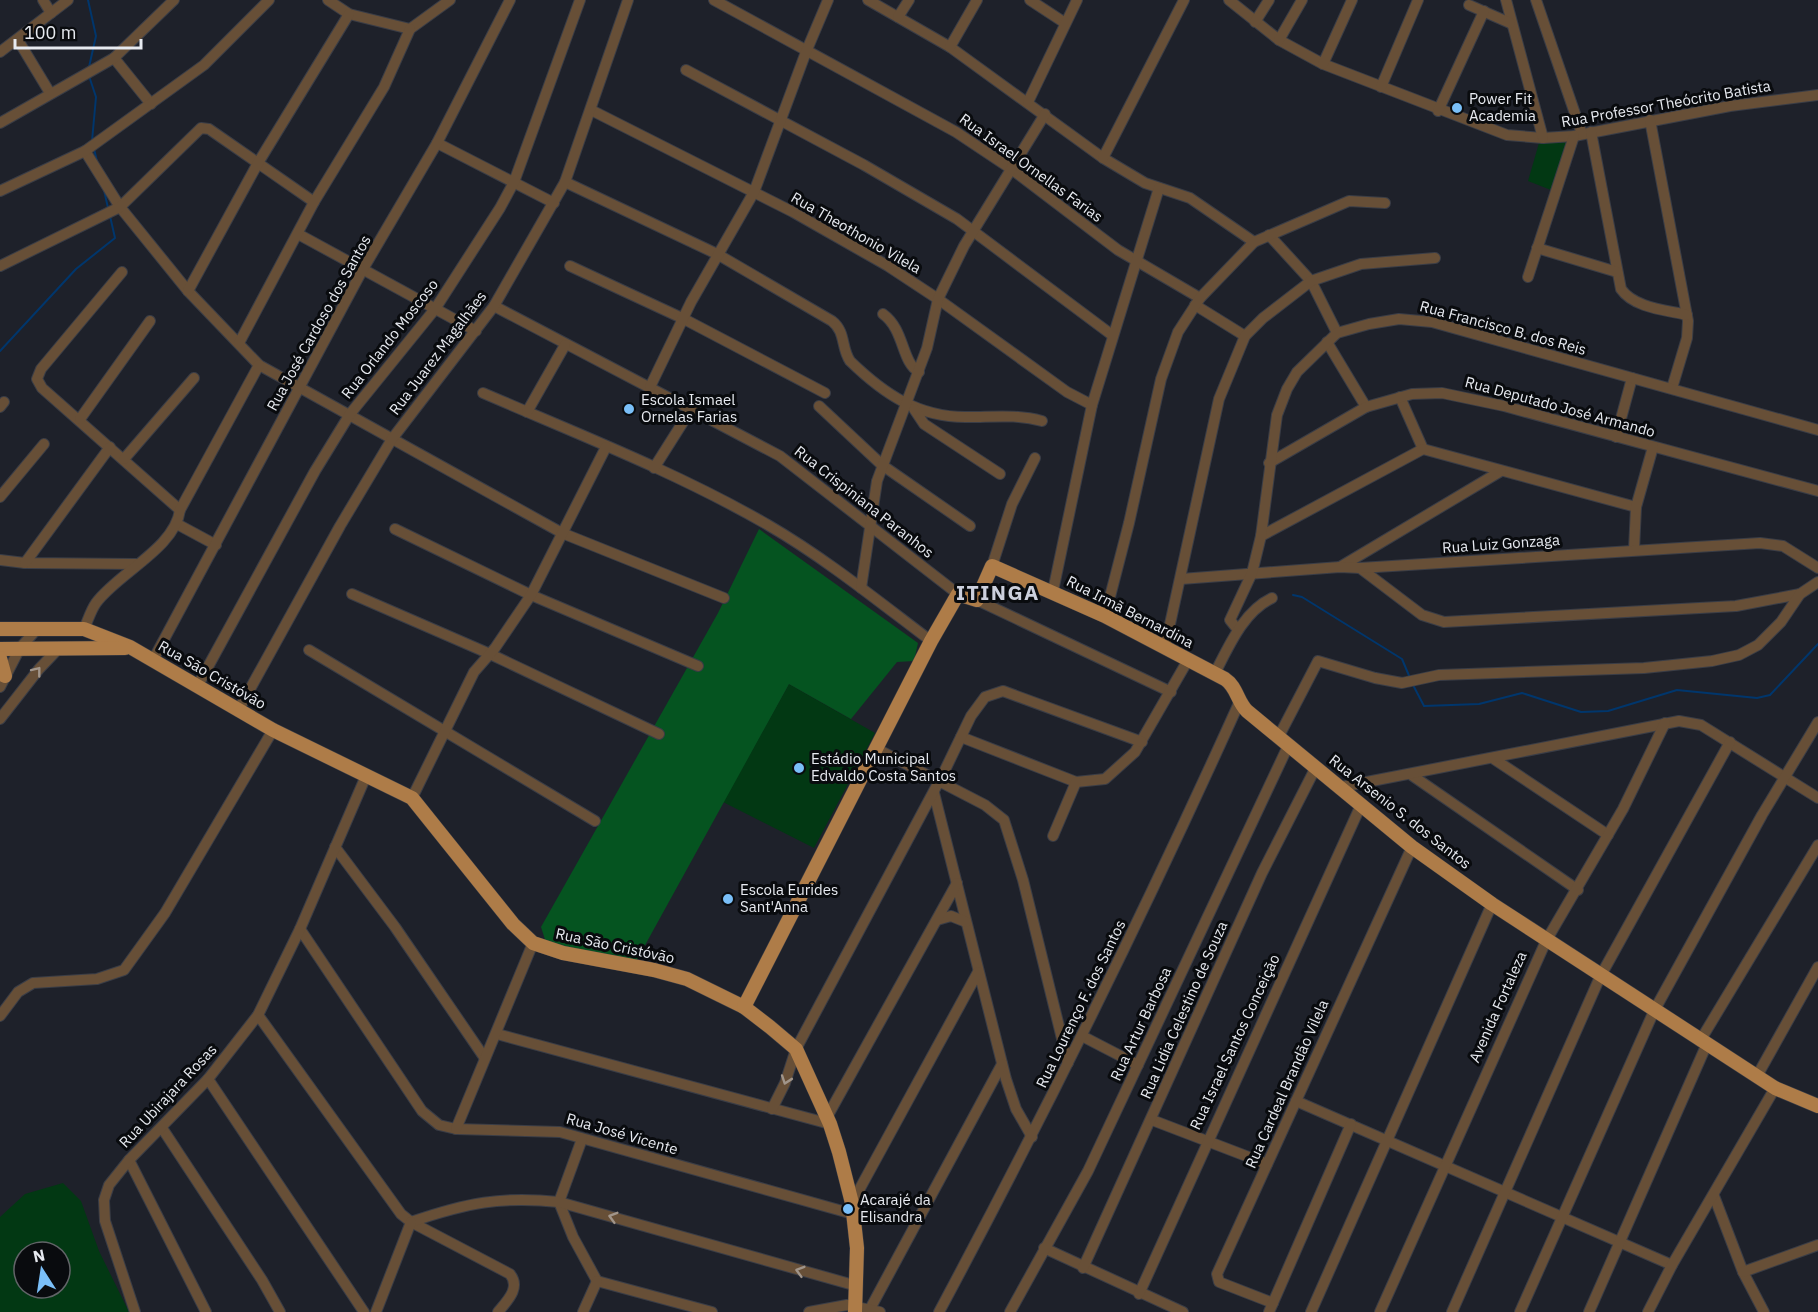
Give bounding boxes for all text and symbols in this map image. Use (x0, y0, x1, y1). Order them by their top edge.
scale bar (15, 12, 141, 50)
text: 100 m (24, 21, 76, 44)
street label: Rua Professor Theócrito Batista (1560, 76, 1772, 131)
place label: Power Fit Academia (1469, 89, 1536, 125)
marker: Power Fit Academia (1450, 101, 1464, 115)
street label: Rua Israel Ornellas Farias (956, 109, 1107, 226)
street label: Rua Theothonio Vilela (788, 188, 925, 278)
street label: Rua José Cardoso dos Santos (262, 232, 375, 414)
street label: Rua Orlando Moscoso (337, 275, 442, 402)
street label: Rua Juarez Magalhães (385, 287, 490, 418)
street label: Rua Francisco B. dos Reis (1418, 296, 1588, 359)
street label: Rua Deputado José Armando (1463, 372, 1657, 441)
place label: Escola Ismael Ornelas Farias (641, 390, 737, 426)
marker: Escola Ismael Ornelas Farias (622, 402, 636, 416)
street label: Rua Crispiniana Paranhos (791, 441, 938, 562)
street label: Rua Luiz Gonzaga (1441, 530, 1560, 557)
street label: Rua Irmã Bernardina (1063, 571, 1197, 652)
district label: ITINGA (956, 578, 1040, 606)
street label: Rua São Cristóvão (155, 636, 270, 713)
one-way arrow (30, 667, 41, 678)
place label: Estádio Municipal Edvaldo Costa Santos (811, 749, 956, 785)
street label: Rua Arsenio S. dos Santos (1326, 750, 1475, 873)
marker: Estádio Municipal Edvaldo Costa Santos (792, 761, 806, 775)
place label: Escola Eurides Sant'Anna (740, 880, 838, 916)
marker: Escola Eurides Sant'Anna (721, 892, 735, 906)
street label: Rua Lourenço F. dos Santos (1032, 917, 1130, 1091)
street label: Rua Lidia Celestino de Souza (1136, 918, 1231, 1102)
street label: Rua São Cristóvão (554, 924, 676, 967)
street label: Avenida Fortaleza (1465, 948, 1531, 1065)
street label: Rua Israel Santos Conceição (1185, 951, 1284, 1133)
street label: Rua Artur Barbosa (1106, 964, 1175, 1084)
street label: Rua Cardeal Brandão Vilela (1241, 996, 1332, 1171)
street label: Rua Ubirajara Rosas (115, 1040, 221, 1151)
one-way arrow (780, 1074, 793, 1085)
street label: Rua José Vicente (564, 1108, 680, 1159)
place label: Acarajé da Elisandra (860, 1190, 931, 1226)
marker: Acarajé da Elisandra (841, 1202, 855, 1216)
one-way arrow (608, 1212, 619, 1224)
north arrow (12, 1240, 72, 1300)
text: N (31, 1244, 47, 1266)
one-way arrow (795, 1266, 806, 1278)

